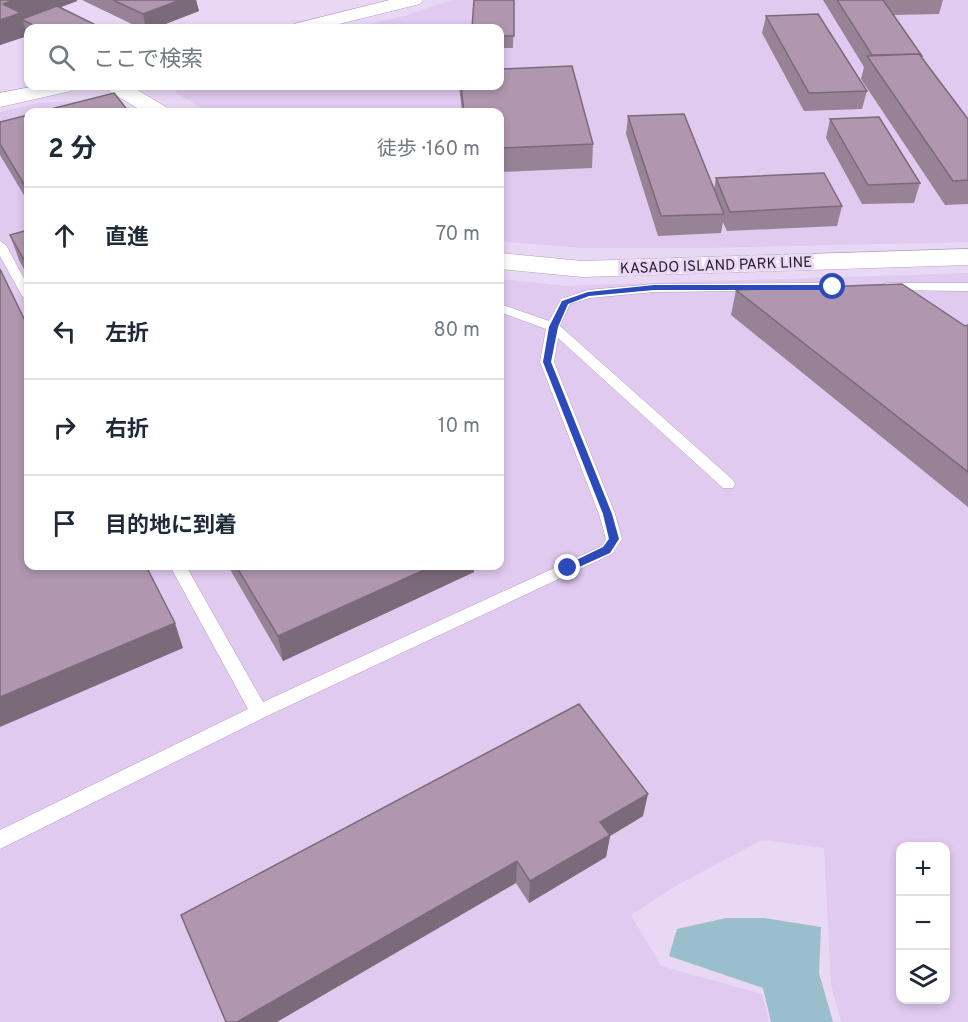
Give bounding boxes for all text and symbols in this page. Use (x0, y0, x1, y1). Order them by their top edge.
search box (24, 24, 504, 90)
icon: search (45, 41, 78, 74)
text: ここで検索 (93, 47, 203, 74)
text: 2 分 (48, 134, 96, 167)
text: 徒歩 · 160 m (377, 137, 480, 163)
icon: ahead (48, 219, 81, 252)
text: 70 m (436, 222, 480, 248)
text: 直進 (105, 225, 149, 252)
street label: KASADO ISLAND PARK LINE (620, 254, 812, 279)
route start (819, 273, 845, 299)
icon: left (48, 315, 81, 348)
text: 80 m (434, 318, 480, 344)
text: 左折 (105, 321, 149, 348)
icon: right (48, 411, 81, 444)
text: 10 m (438, 414, 480, 440)
text: 右折 (105, 417, 149, 444)
icon: arrive (48, 507, 81, 540)
text: 目的地に到着 (105, 513, 237, 540)
route end (554, 554, 580, 580)
map controls (896, 842, 950, 1004)
button: + (896, 842, 950, 896)
button: − (896, 896, 950, 950)
button: layers (896, 950, 950, 1004)

